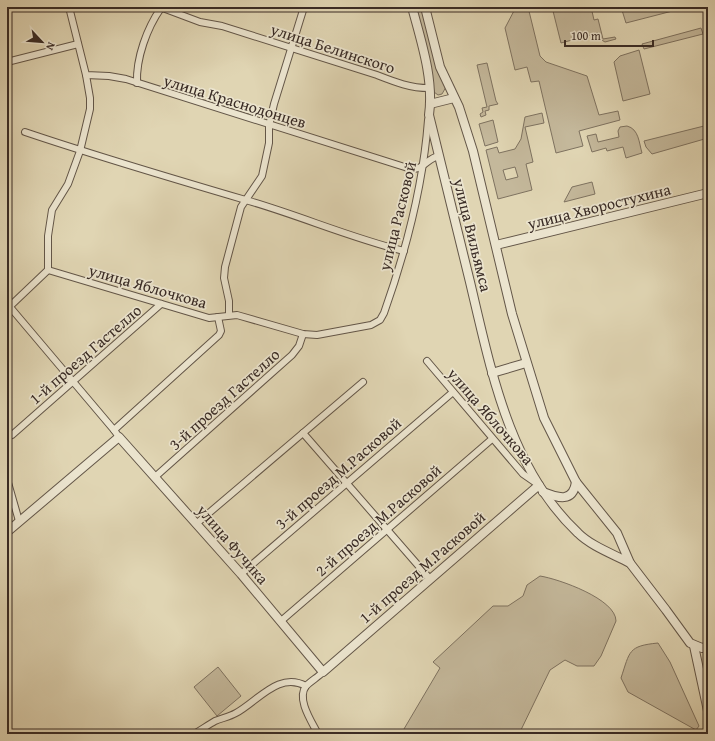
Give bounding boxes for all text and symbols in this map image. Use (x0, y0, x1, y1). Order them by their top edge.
street label: улица Белинского (267, 16, 398, 79)
north arrow (22, 22, 62, 62)
scale bar (565, 22, 653, 48)
text: 100 m (571, 27, 601, 44)
text: N (42, 40, 60, 54)
street label: улица Краснодонцев (160, 68, 309, 134)
street label: улица Расковой (372, 158, 422, 274)
street label: улица Вильямса (447, 175, 499, 294)
street label: улица Хворостухина (524, 176, 674, 236)
street label: улица Яблочкова (85, 257, 210, 314)
street label: 1-й проезд Гастелло (23, 298, 147, 410)
street label: 3-й проезд Гастелло (163, 343, 285, 455)
street label: улица Яблочкова (441, 361, 540, 470)
street label: 3-й проезд М.Расковой (270, 411, 407, 535)
street label: 2-й проезд М.Расковой (310, 458, 447, 582)
street label: улица Фучика (191, 498, 275, 590)
street label: 1-й проезд М.Расковой (354, 505, 491, 629)

